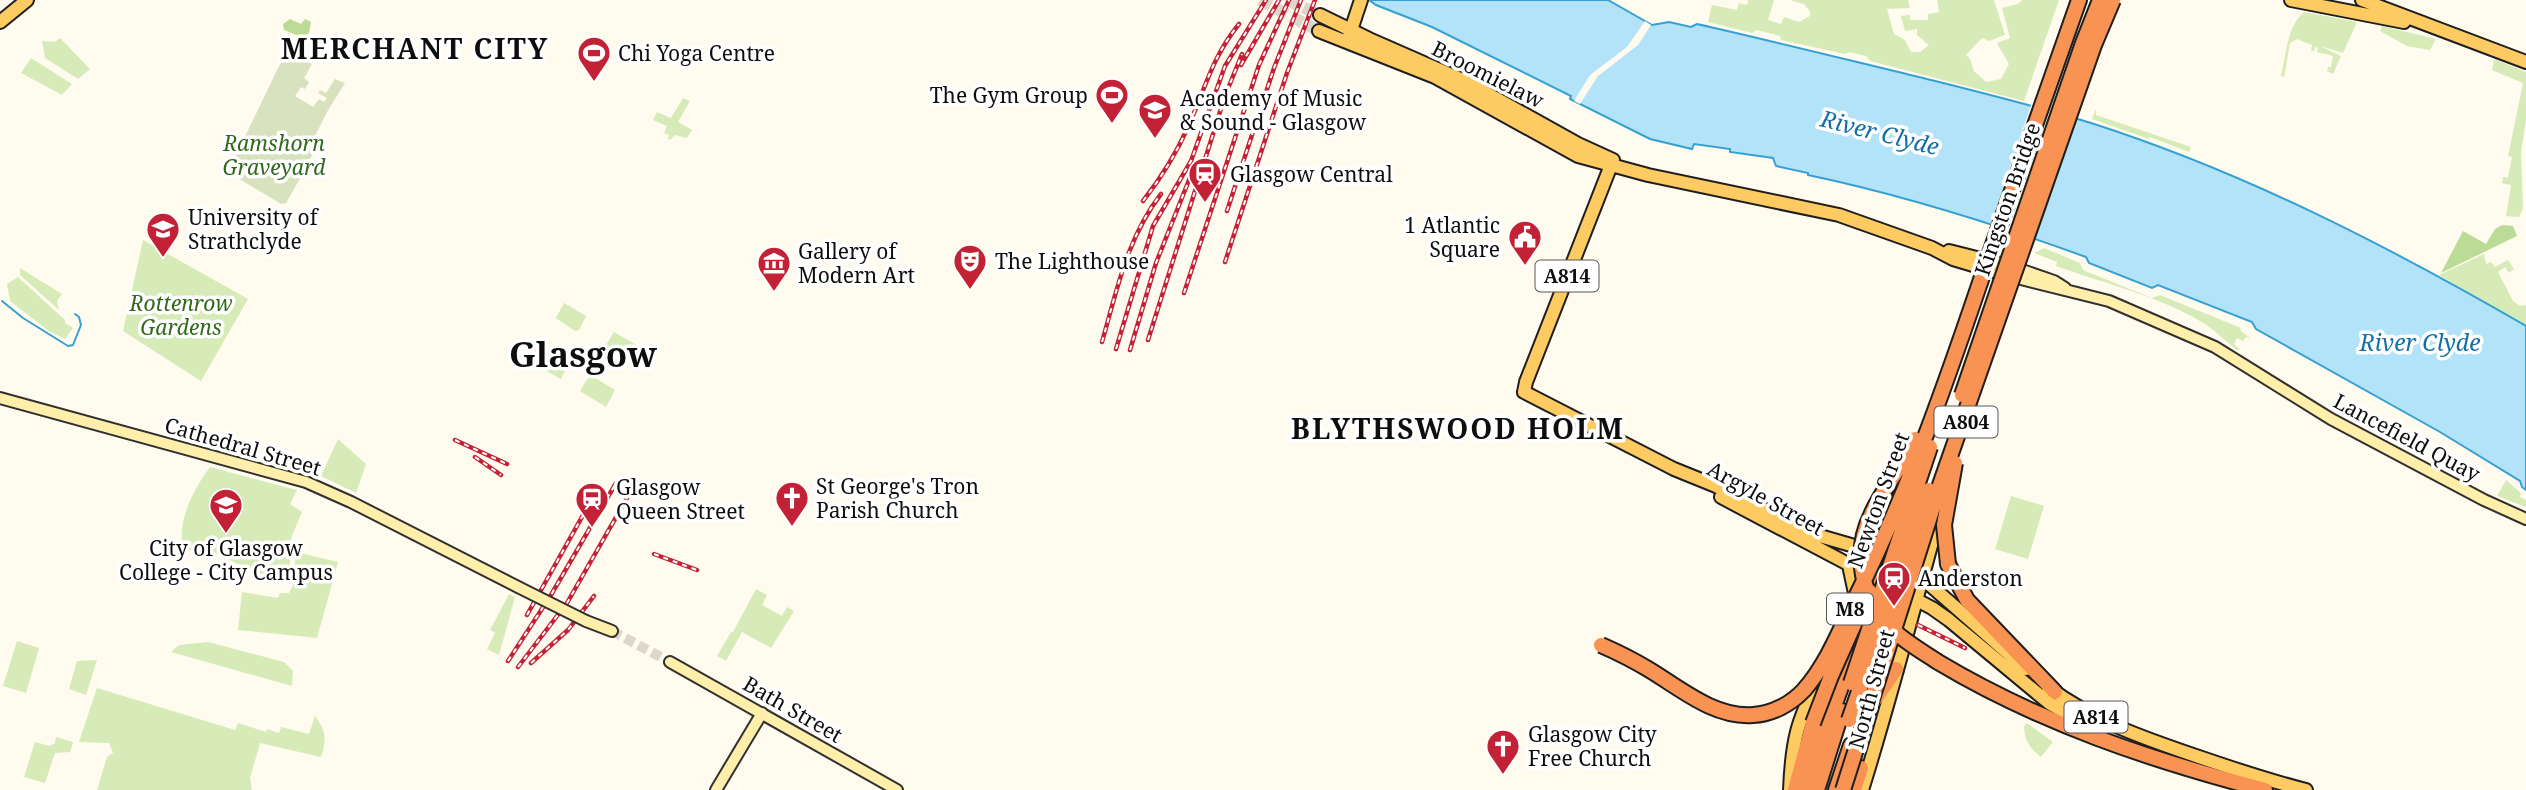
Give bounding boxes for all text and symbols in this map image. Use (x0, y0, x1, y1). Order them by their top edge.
district label: MERCHANT CITY (281, 29, 549, 67)
sports icon: Chi Yoga Centre (575, 34, 613, 83)
street label: Broomielaw (1427, 34, 1550, 115)
place label: Chi Yoga Centre (618, 39, 775, 67)
sports icon: The Gym Group (1093, 76, 1131, 125)
place label: The Gym Group (930, 81, 1088, 109)
place label: Academy of Music & Sound - Glasgow (1180, 84, 1367, 136)
school or university icon: Academy of Music & Sound - Glasgow (1136, 91, 1174, 140)
water label: River Clyde (1816, 102, 1943, 162)
street label: Kingston Bridge (1968, 119, 2046, 279)
park label: Ramshorn Graveyard (222, 129, 326, 181)
station icon: Glasgow Central (1186, 155, 1224, 204)
place label: Glasgow Central (1230, 160, 1393, 188)
place label: University of Strathclyde (188, 203, 320, 255)
school or university icon: University of Strathclyde (144, 210, 182, 259)
place label: 1 Atlantic Square (1404, 211, 1500, 263)
public building icon: 1 Atlantic Square (1506, 218, 1544, 267)
place label: Gallery of Modern Art (798, 237, 915, 289)
theatre icon: The Lighthouse (951, 242, 989, 291)
museum icon: Gallery of Modern Art (755, 244, 793, 293)
place label: The Lighthouse (995, 247, 1149, 275)
road number: A814 (1536, 260, 1598, 292)
park label: Rottenrow Gardens (128, 289, 233, 341)
water label: River Clyde (2359, 326, 2480, 358)
district label: Glasgow (509, 330, 657, 377)
street label: Lancefield Quay (2329, 387, 2485, 488)
road number: A804 (1934, 406, 1997, 438)
district label: BLYTHSWOOD HOLM (1291, 409, 1625, 447)
street label: Cathedral Street (162, 410, 324, 482)
street label: Newton Street (1840, 428, 1916, 572)
street label: Argyle Street (1703, 454, 1829, 542)
place label: St George's Tron Parish Church (816, 472, 979, 524)
place label: Glasgow Queen Street (616, 473, 745, 525)
church icon: St George's Tron Parish Church (773, 479, 811, 528)
station icon: Glasgow Queen Street (573, 480, 611, 529)
school or university icon: City of Glasgow College - City Campus (207, 486, 245, 535)
place label: City of Glasgow College - City Campus (119, 534, 333, 586)
station icon: Anderston (1875, 559, 1913, 608)
place label: Anderston (1918, 564, 2023, 592)
road number: M8 (1827, 594, 1873, 624)
street label: North Street (1842, 626, 1900, 752)
street label: Bath Street (738, 669, 848, 749)
road number: A814 (2064, 702, 2128, 732)
place label: Glasgow City Free Church (1528, 720, 1657, 772)
church icon: Glasgow City Free Church (1484, 727, 1522, 776)

